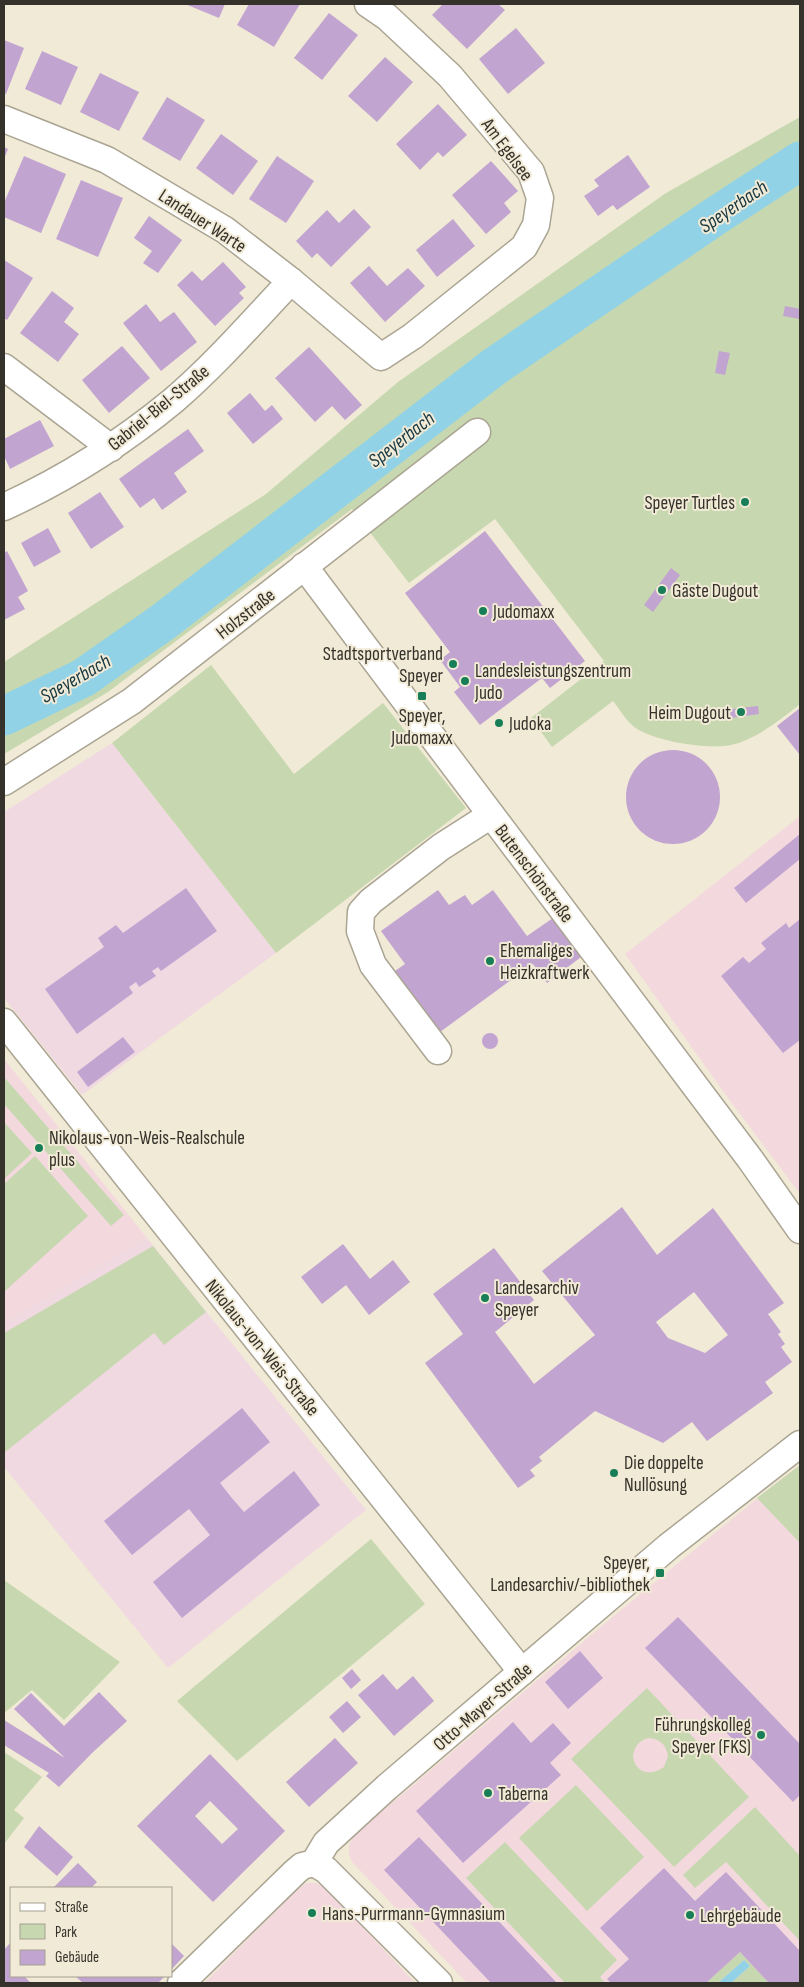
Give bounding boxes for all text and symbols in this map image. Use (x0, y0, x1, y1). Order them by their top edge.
street label: Am Egelsee (475, 113, 538, 186)
water label: Speyerbach (695, 175, 772, 238)
street label: Landauer Warte (154, 184, 250, 258)
street label: Gabriel-Biel-Straße (104, 360, 214, 456)
water label: Speyerbach (364, 407, 439, 473)
place label: Speyer Turtles (644, 492, 735, 515)
marker: Speyer Turtles (739, 496, 751, 508)
place label: Gäste Dugout (672, 580, 758, 603)
street label: Holzstraße (212, 584, 280, 644)
marker: Gäste Dugout (656, 584, 668, 596)
place label: Judomaxx (492, 601, 554, 624)
marker: Judomaxx (477, 605, 489, 617)
place label: Stadtsportverband Speyer (323, 643, 444, 688)
water label: Speyerbach (36, 649, 115, 709)
marker: Stadtsportverband Speyer (447, 658, 459, 670)
place label: Landesleistungszentrum Judo (474, 660, 631, 705)
marker: Landesleistungszentrum Judo (459, 675, 471, 687)
marker: Speyer, Judomaxx (416, 690, 428, 702)
place label: Heim Dugout (649, 702, 731, 725)
place label: Speyer, Judomaxx (390, 705, 453, 750)
marker: Heim Dugout (735, 706, 747, 718)
place label: Judoka (508, 713, 551, 736)
marker: Judoka (493, 717, 505, 729)
street label: Butenschönstraße (489, 820, 578, 928)
place label: Ehemaliges Heizkraftwerk (500, 940, 590, 985)
marker: Ehemaliges Heizkraftwerk (484, 955, 496, 967)
place label: Nikolaus-von-Weis-Realschule plus (49, 1127, 245, 1172)
marker: Nikolaus-von-Weis-Realschule plus (33, 1142, 45, 1154)
street label: Nikolaus-von-Weis-Straße (200, 1275, 324, 1421)
place label: Landesarchiv Speyer (495, 1277, 579, 1322)
marker: Landesarchiv Speyer (479, 1292, 491, 1304)
place label: Die doppelte Nullösung (624, 1452, 704, 1497)
marker: Die doppelte Nullösung (608, 1467, 620, 1479)
place label: Speyer, Landesarchiv/-bibliothek (490, 1552, 651, 1597)
marker: Speyer, Landesarchiv/-bibliothek (654, 1567, 666, 1579)
street label: Otto-Mayer-Straße (429, 1658, 537, 1756)
place label: Führungskolleg Speyer (FKS) (655, 1714, 751, 1759)
marker: Führungskolleg Speyer (FKS) (755, 1729, 767, 1741)
place label: Taberna (498, 1783, 548, 1806)
marker: Taberna (482, 1787, 494, 1799)
legend (10, 1887, 172, 1977)
text: Straße (55, 1898, 88, 1917)
place label: Hans-Purrmann-Gymnasium (322, 1903, 505, 1926)
place label: Lehrgebäude (700, 1905, 781, 1928)
marker: Hans-Purrmann-Gymnasium (306, 1907, 318, 1919)
marker: Lehrgebäude (684, 1909, 696, 1921)
text: Park (55, 1923, 77, 1942)
text: Gebäude (55, 1948, 99, 1967)

